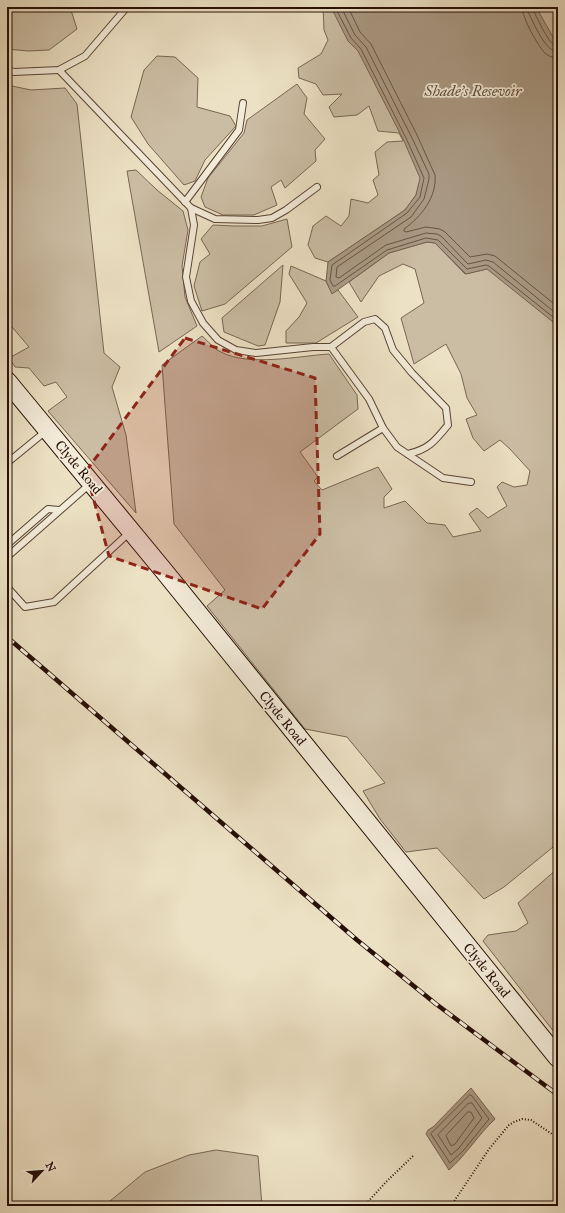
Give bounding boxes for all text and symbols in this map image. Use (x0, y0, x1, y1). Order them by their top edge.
water label: Shade’s Resevoir (424, 82, 522, 100)
street label: Clyde Road (51, 437, 106, 498)
street label: Clyde Road (255, 688, 310, 749)
street label: Clyde Road (459, 940, 514, 1001)
north arrow (22, 1151, 62, 1191)
text: N (43, 1160, 59, 1174)

